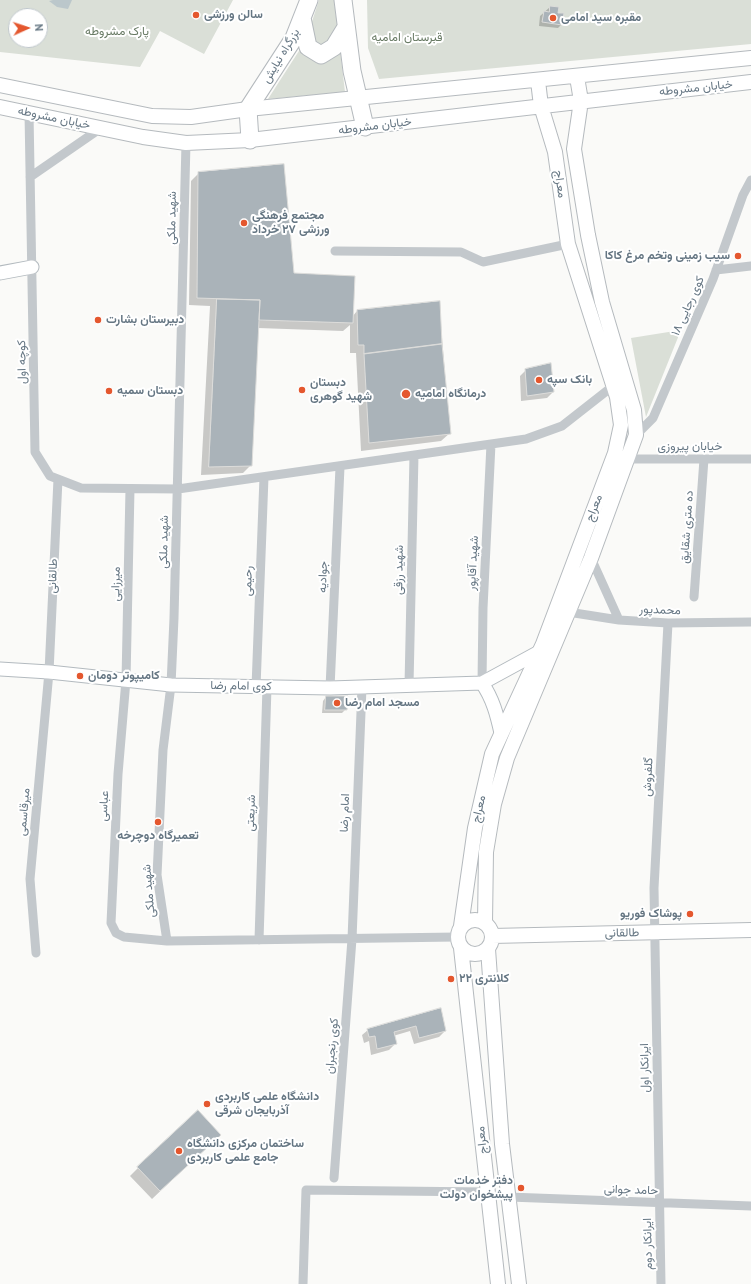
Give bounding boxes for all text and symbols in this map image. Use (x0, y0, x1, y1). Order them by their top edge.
north arrow (8, 8, 48, 48)
place label: سالن ورزشی (204, 8, 263, 22)
marker: سالن ورزشی (191, 10, 201, 20)
place label: مقبره سید امامی (561, 11, 641, 25)
marker: مقبره سید امامی (548, 13, 558, 23)
text: N (32, 23, 46, 31)
park label: پارک مشروطه (85, 25, 149, 39)
street label: بزرگراه نیایش (259, 26, 303, 86)
park label: قبرستان امامیه (371, 31, 443, 45)
street label: خیابان مشروطه (659, 77, 733, 99)
street label: خیابان مشروطه (16, 103, 92, 133)
street label: خیابان مشروطه (337, 114, 413, 138)
street label: معراج (551, 169, 569, 199)
street label: شهید ملکی (164, 191, 180, 245)
place label: مجتمع فرهنگی ورزشی ۲۷ خرداد (252, 209, 330, 237)
marker: مجتمع فرهنگی ورزشی ۲۷ خرداد (239, 218, 249, 228)
place label: سیب زمینی وتخم مرغ کاکا (605, 249, 730, 263)
marker: سیب زمینی وتخم مرغ کاکا (733, 251, 743, 261)
street label: کوی رجایی ۱۸ (668, 274, 708, 338)
place label: دبیرستان بشارت (106, 313, 184, 327)
marker: دبیرستان بشارت (93, 315, 103, 325)
street label: کوچه اول (14, 340, 30, 384)
place label: بانک سپه (547, 373, 592, 387)
marker: بانک سپه (534, 375, 544, 385)
place label: دبستان شهید گوهری (310, 376, 372, 404)
place label: دبستان سمیه (117, 384, 183, 398)
marker: دبستان شهید گوهری (297, 385, 307, 395)
marker: دبستان سمیه (104, 386, 114, 396)
place label: درمانگاه امامیه (415, 387, 486, 401)
marker: درمانگاه امامیه (400, 388, 412, 400)
street label: خیابان پیروزی (658, 440, 722, 454)
street label: ده متری شقایق (677, 490, 697, 564)
street label: معراج (582, 492, 606, 524)
street label: شهید ملکی (156, 515, 172, 569)
street label: شهید آقاپور (464, 535, 482, 591)
street label: شهید رزقی (391, 545, 407, 595)
street label: طالقانی (45, 558, 61, 594)
street label: جوادیه (315, 561, 331, 593)
street label: میرزایی (108, 566, 124, 602)
street label: رحیمی (240, 566, 256, 596)
street label: محمدپور (639, 602, 681, 618)
place label: کامیپوتر دومان (88, 669, 160, 683)
marker: کامیپوتر دومان (75, 671, 85, 681)
street label: کوی امام رضا (210, 678, 272, 694)
place label: مسجد امام رضا (345, 696, 420, 710)
marker: مسجد امام رضا (332, 698, 342, 708)
street label: گلفروش (640, 757, 656, 797)
street label: میرقاسمی (15, 788, 33, 836)
street label: عباسی (96, 790, 112, 822)
street label: امام رضا (337, 793, 353, 833)
street label: شریعتی (243, 794, 259, 832)
street label: معراج (469, 794, 489, 824)
marker: تعمیرگاه دوچرخه (153, 817, 163, 827)
place label: تعمیرگاه دوچرخه (117, 829, 199, 843)
street label: شهید ملکی (139, 864, 159, 918)
place label: پوشاک فوریو (620, 907, 682, 921)
marker: پوشاک فوریو (685, 909, 695, 919)
street label: طالقانی (605, 925, 639, 941)
place label: کلانتری ٢٢ (459, 972, 509, 986)
marker: کلانتری ٢٢ (446, 974, 456, 984)
street label: کوی رنجبران (322, 1017, 342, 1075)
street label: ایرانکار اول (637, 1043, 653, 1093)
place label: دانشگاه علمی کاربردی آذربایجان شرقی (215, 1090, 319, 1118)
marker: دانشگاه علمی کاربردی آذربایجان شرقی (202, 1099, 212, 1109)
street label: معراج (473, 1125, 491, 1155)
place label: ساختمان مرکزی دانشگاه جامع علمی کاربردی (187, 1137, 304, 1165)
marker: ساختمان مرکزی دانشگاه جامع علمی کاربردی (174, 1146, 184, 1156)
place label: دفتر خدمات پیشخوان دولت (440, 1174, 513, 1202)
street label: حامد جوانی (603, 1182, 659, 1198)
marker: دفتر خدمات پیشخوان دولت (516, 1183, 526, 1193)
street label: ایرانکار دوم (640, 1218, 656, 1270)

